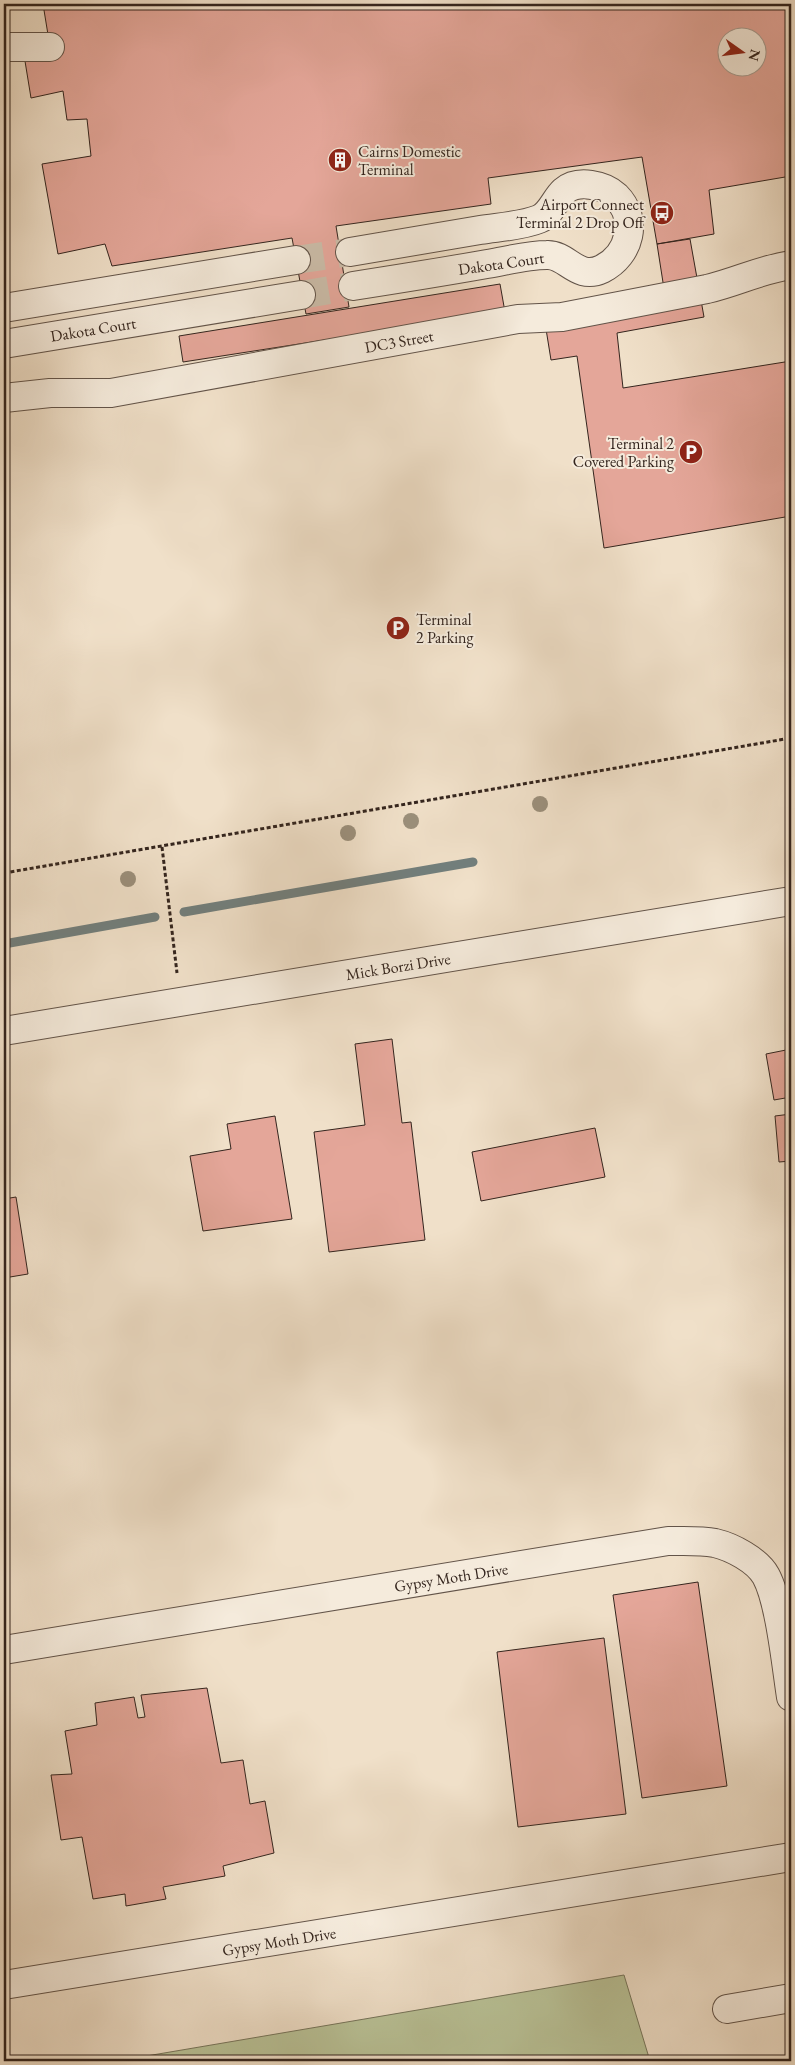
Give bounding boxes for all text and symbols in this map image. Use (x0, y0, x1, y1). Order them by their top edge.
north arrow (718, 28, 768, 78)
text: N (744, 47, 765, 63)
place label: Cairns Domestic Terminal (358, 141, 461, 180)
building icon: Cairns Domestic Terminal (327, 147, 353, 173)
place label: Airport Connect Terminal 2 Drop Off (516, 194, 646, 233)
bus stop icon: Airport Connect Terminal 2 Drop Off (649, 200, 675, 226)
street label: Dakota Court (457, 247, 545, 280)
street label: Dakota Court (49, 312, 137, 347)
street label: DC3 Street (363, 325, 435, 358)
place label: Terminal 2 Covered Parking (573, 433, 675, 472)
parking icon: Terminal 2 Covered Parking (678, 439, 704, 465)
place label: Terminal 2 Parking (416, 609, 475, 648)
parking icon: Terminal 2 Parking (385, 615, 411, 641)
street label: Mick Borzi Drive (344, 948, 452, 985)
street label: Gypsy Moth Drive (393, 1558, 509, 1597)
street label: Gypsy Moth Drive (221, 1922, 337, 1961)

